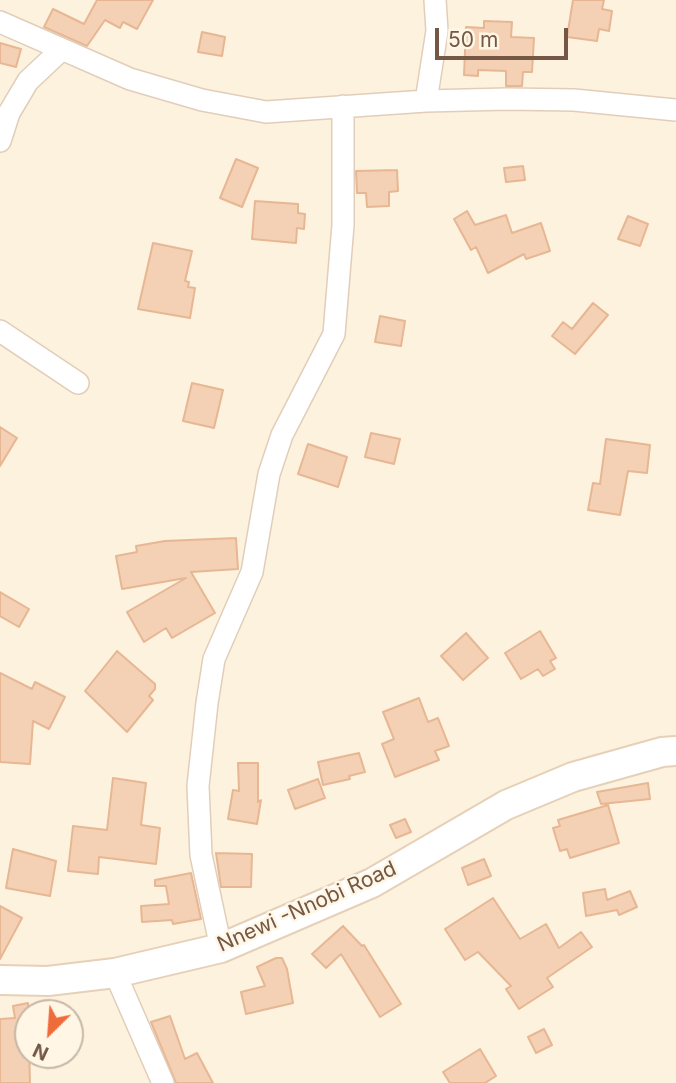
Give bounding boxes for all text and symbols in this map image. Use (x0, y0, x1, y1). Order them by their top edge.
scale bar (438, 14, 571, 58)
text: 50 m (448, 27, 498, 52)
street label: Nnewi -Nnobi Road (214, 856, 400, 958)
north arrow (14, 999, 84, 1069)
text: N (29, 1038, 52, 1065)

